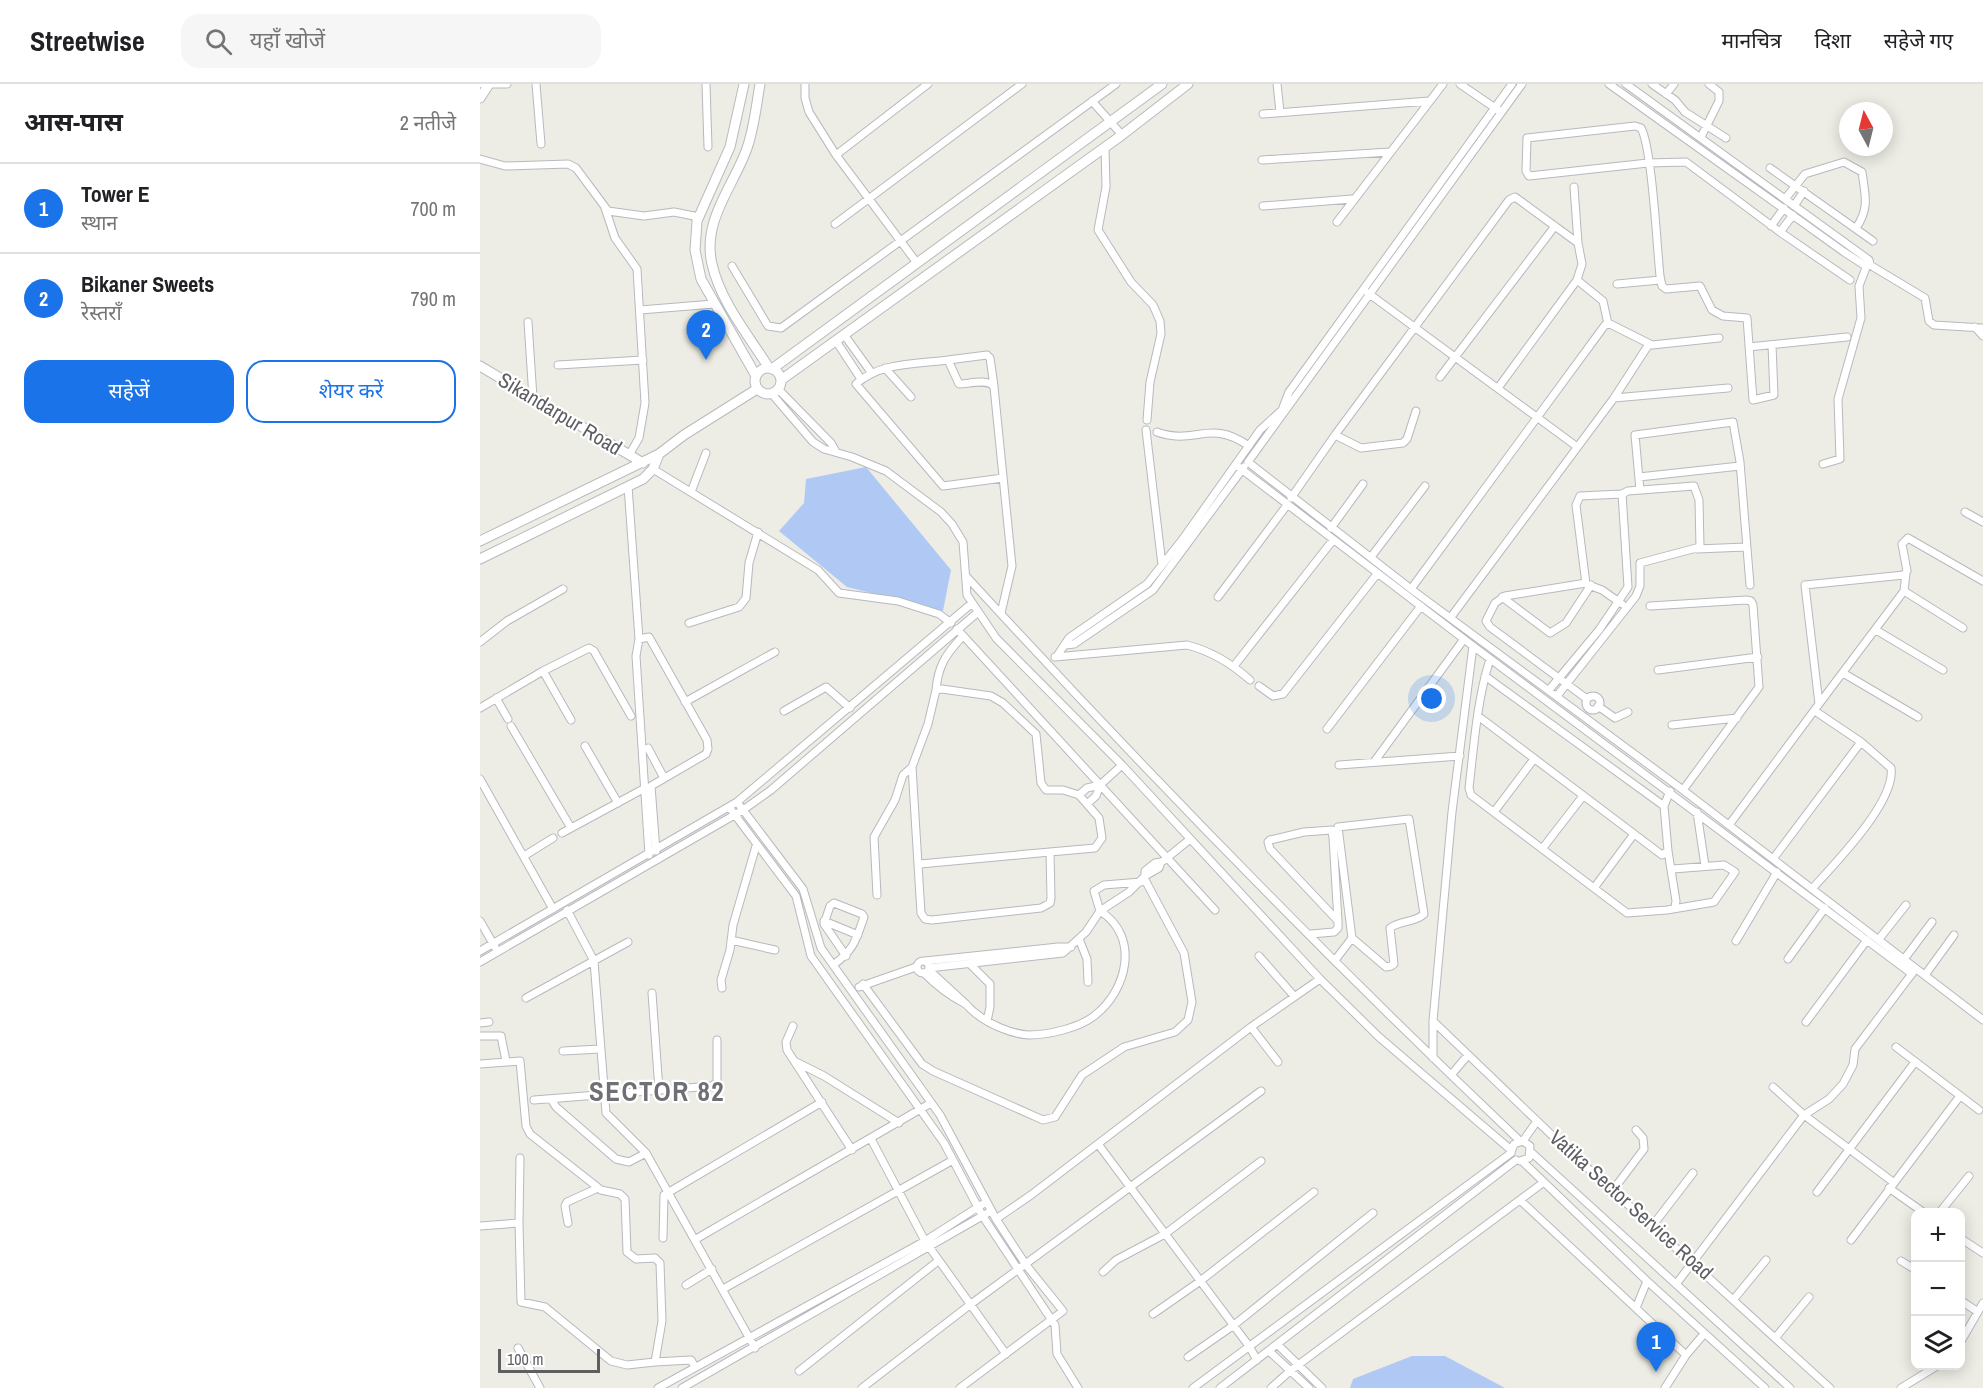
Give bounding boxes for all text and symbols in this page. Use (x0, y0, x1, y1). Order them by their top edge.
search box (181, 14, 601, 68)
text: Streetwise (30, 22, 145, 60)
icon: search (202, 25, 235, 58)
text: यहाँ खोजें (250, 25, 325, 55)
text: मानचित्र (1722, 26, 1782, 55)
text: दिशा (1815, 26, 1851, 55)
text: सहेजे गए (1884, 26, 1953, 55)
north arrow (1839, 102, 1893, 156)
text: आस-पास (24, 104, 123, 139)
text: 2 नतीजे (400, 109, 456, 136)
text: Tower E (81, 179, 150, 209)
text: 1 (39, 195, 48, 222)
text: 700 m (410, 195, 456, 222)
text: स्थान (81, 209, 117, 236)
text: Bikaner Sweets (81, 269, 214, 299)
text: 2 (39, 285, 48, 312)
text: 790 m (410, 285, 456, 312)
text: रेस्तराँ (81, 299, 122, 326)
pin: 2 (686, 310, 726, 360)
button: सहेजें (24, 360, 234, 423)
button: शेयर करें (246, 360, 456, 423)
street label: Sikandarpur Road (493, 365, 628, 462)
your location (1417, 684, 1446, 713)
district label: SECTOR 82 (589, 1073, 725, 1109)
street label: Vatika Sector Service Road (1543, 1123, 1720, 1286)
map controls (1911, 1208, 1965, 1370)
button: + (1911, 1208, 1965, 1262)
button: − (1911, 1262, 1965, 1316)
button: layers (1911, 1316, 1965, 1370)
pin: 1 (1636, 1322, 1676, 1372)
scale bar (498, 1346, 600, 1374)
text: 100 m (507, 1348, 543, 1370)

